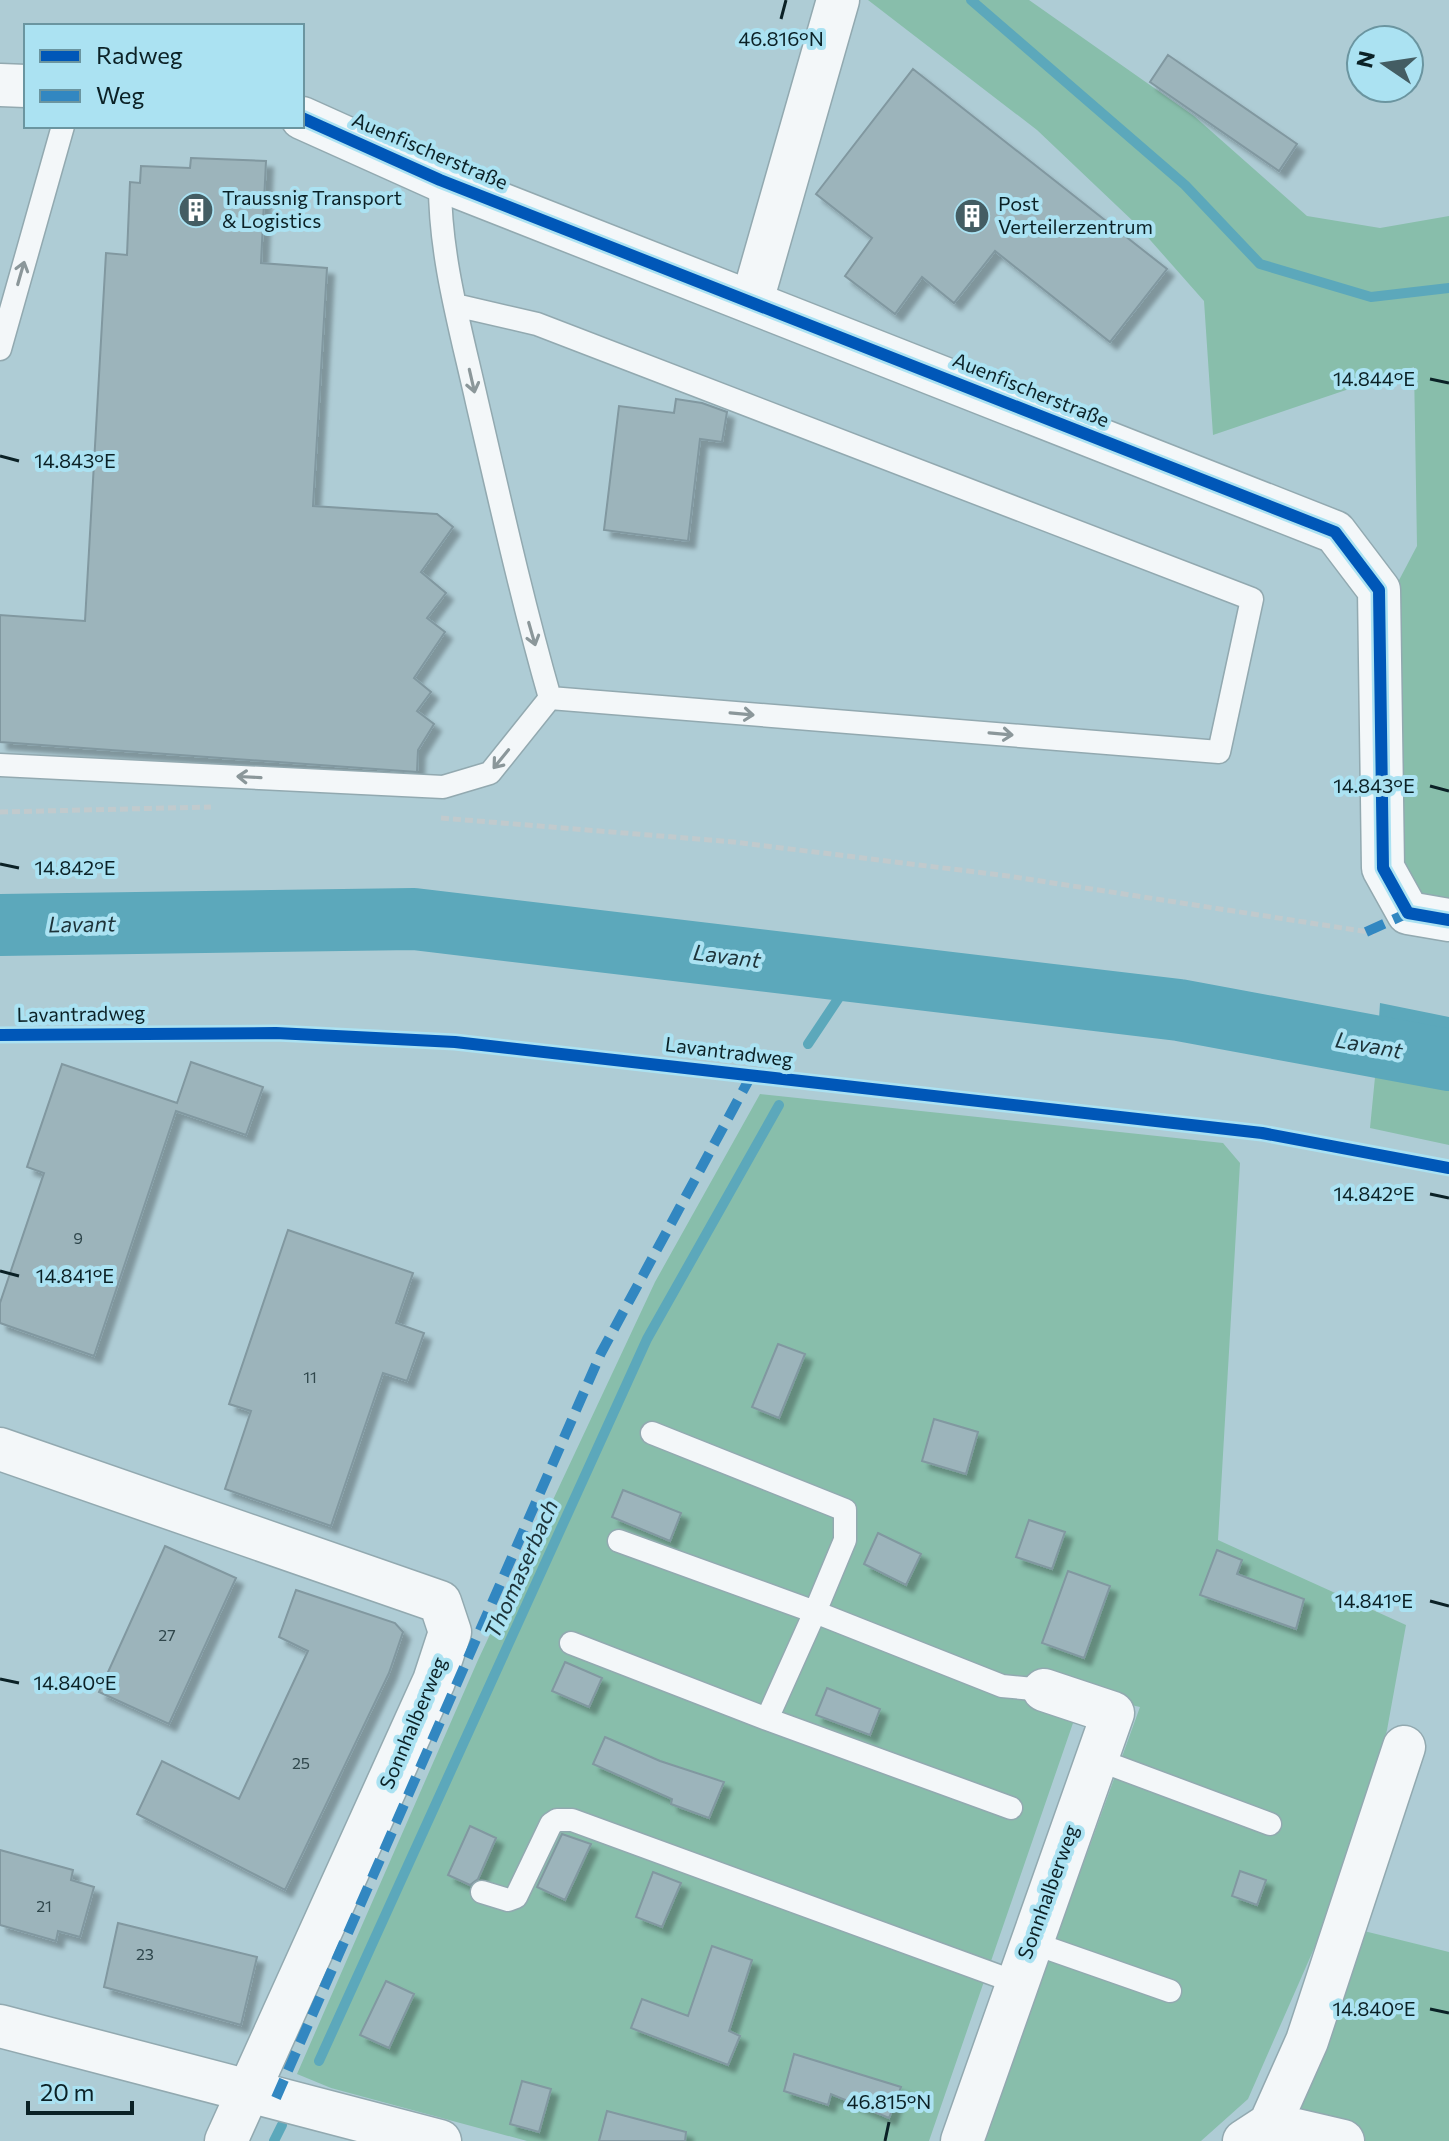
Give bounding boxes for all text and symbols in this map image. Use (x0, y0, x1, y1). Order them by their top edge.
legend (24, 24, 304, 128)
north arrow (1345, 24, 1425, 104)
text: 46.816°N (738, 26, 824, 50)
text: Radweg (96, 40, 183, 69)
text: N (1350, 48, 1380, 70)
text: Weg (96, 80, 144, 109)
street label: Auenfischerstraße (349, 106, 512, 194)
place label: Traussnig Transport & Logistics (222, 185, 402, 232)
building icon: Traussnig Transport & Logistics (177, 191, 215, 229)
place label: Post Verteilerzentrum (998, 191, 1153, 238)
building icon: Post Verteilerzentrum (953, 197, 991, 235)
one-way arrow (14, 261, 29, 287)
street label: Auenfischerstraße (950, 347, 1113, 431)
text: 14.844°E (1333, 366, 1415, 390)
one-way arrow (465, 367, 480, 393)
text: 14.843°E (34, 448, 116, 472)
one-way arrow (525, 620, 540, 646)
one-way arrow (728, 707, 755, 722)
one-way arrow (987, 727, 1014, 742)
one-way arrow (492, 748, 509, 769)
one-way arrow (236, 770, 263, 785)
text: 14.843°E (1333, 773, 1415, 797)
text: 14.842°E (34, 855, 116, 879)
water label: Lavant (48, 909, 117, 938)
water label: Lavant (692, 938, 763, 973)
street label: Lavantradweg (16, 1000, 146, 1026)
water label: Lavant (1333, 1025, 1406, 1064)
street label: Lavantradweg (664, 1031, 795, 1071)
text: 14.842°E (1333, 1181, 1415, 1205)
house number: 9 (73, 1228, 83, 1247)
text: 14.841°E (36, 1263, 114, 1287)
house number: 11 (303, 1367, 317, 1386)
water label: Thomaserbach (478, 1495, 563, 1642)
text: 14.841°E (1335, 1588, 1413, 1612)
house number: 27 (158, 1625, 176, 1644)
street label: Sonnhalberweg (373, 1653, 451, 1792)
text: 14.840°E (33, 1670, 117, 1694)
house number: 25 (292, 1753, 310, 1772)
street label: Sonnhalberweg (1012, 1821, 1083, 1962)
house number: 21 (36, 1896, 52, 1915)
house number: 23 (136, 1944, 154, 1963)
text: 14.840°E (1332, 1996, 1416, 2020)
scale bar (28, 2065, 132, 2115)
text: 20 m (40, 2077, 94, 2106)
text: 46.815°N (847, 2089, 931, 2113)

